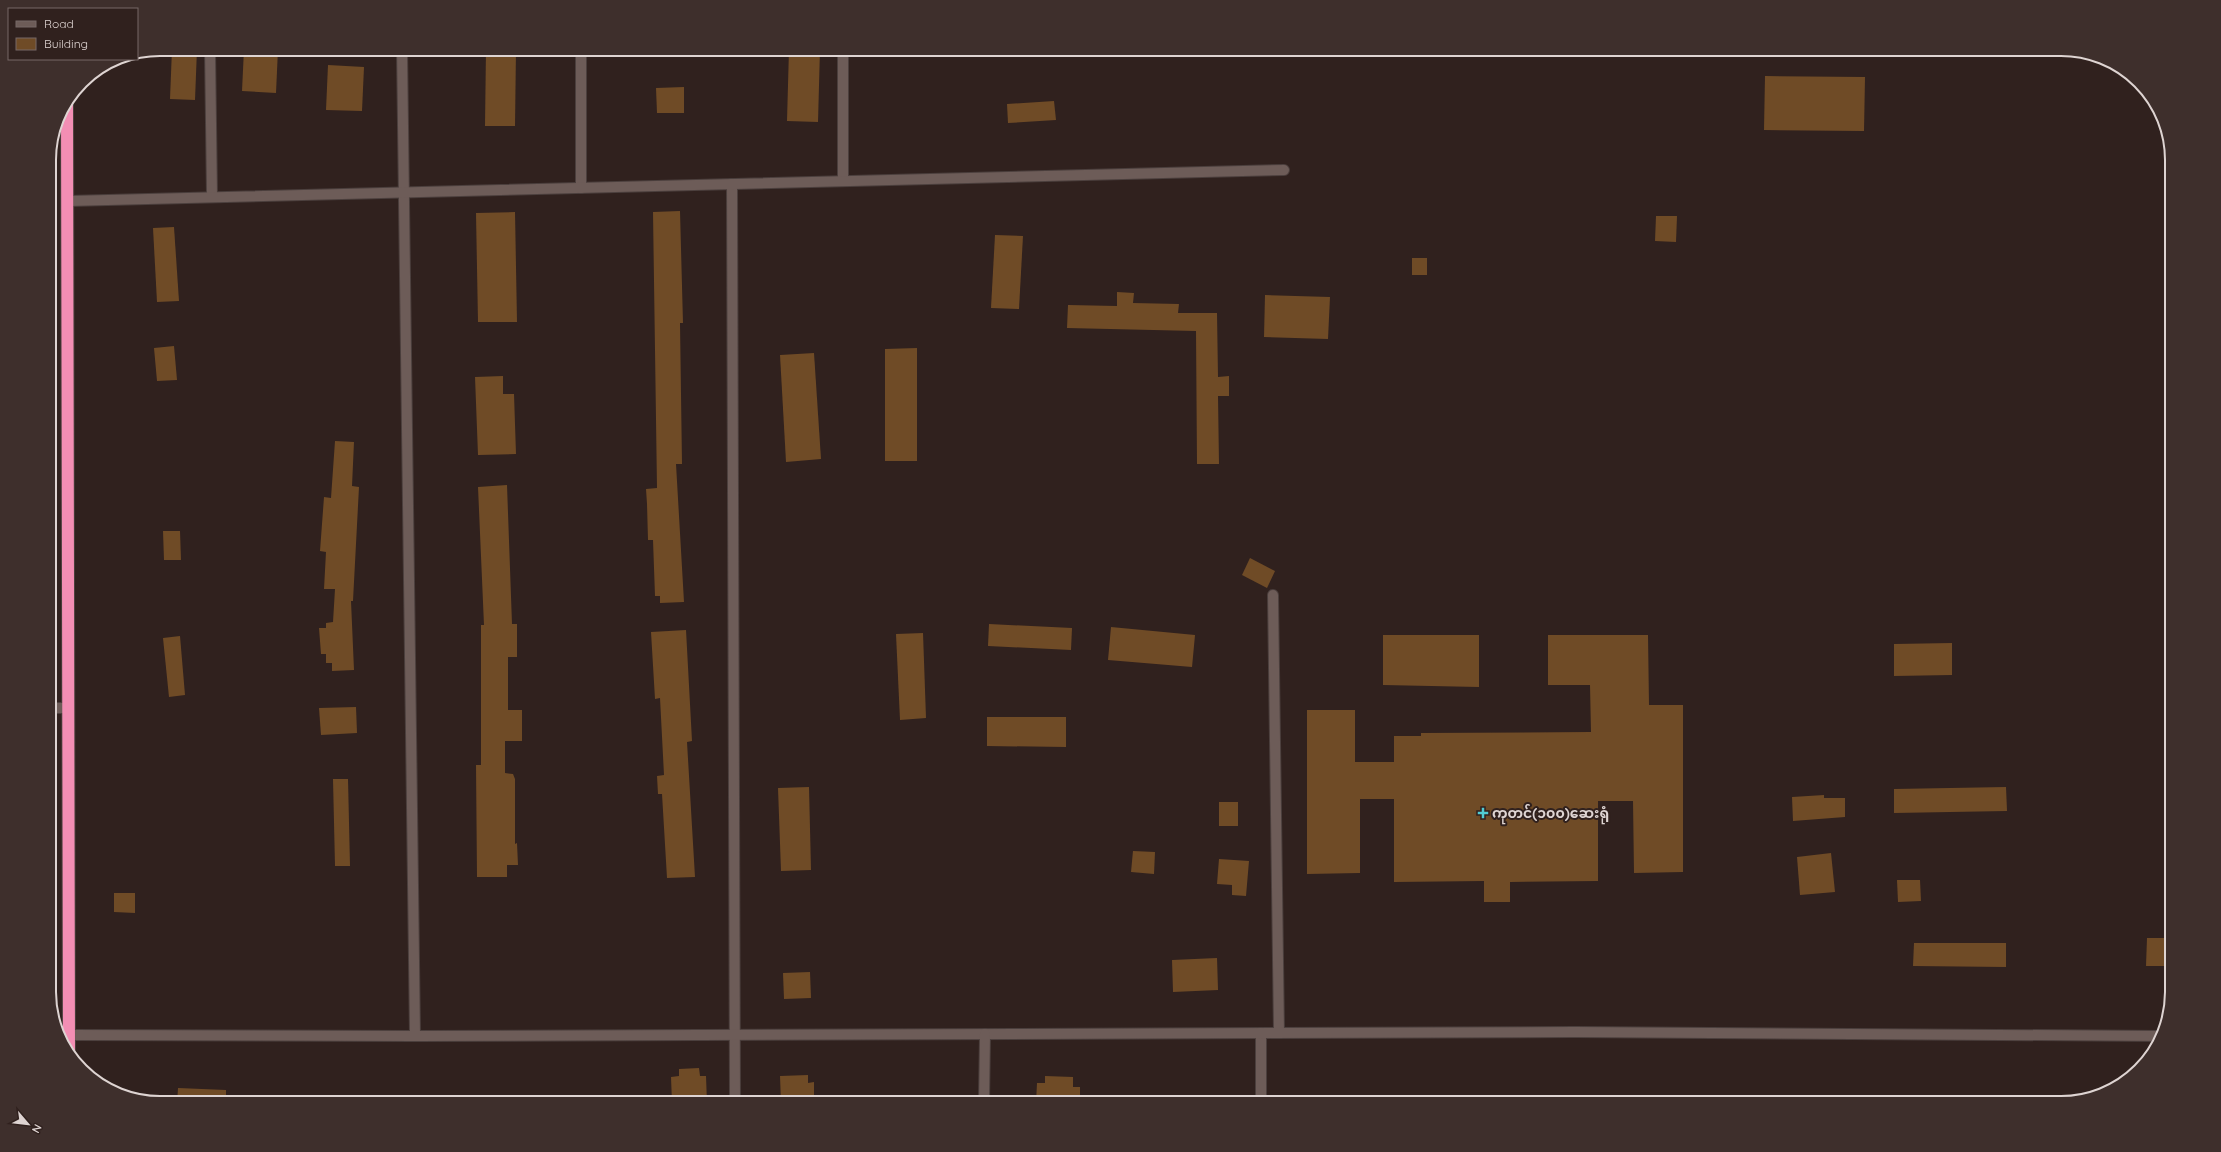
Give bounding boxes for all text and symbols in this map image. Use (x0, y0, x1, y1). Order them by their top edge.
legend (8, 8, 138, 60)
text: Road (44, 16, 74, 31)
text: Building (44, 36, 88, 51)
place label: ကုတင်(၁၀၀)ဆေးရုံ (1492, 803, 1609, 825)
marker: ကုတင်(၁၀၀)ဆေးရုံ (1477, 807, 1489, 819)
north arrow (8, 1104, 48, 1144)
text: N (29, 1122, 45, 1136)

